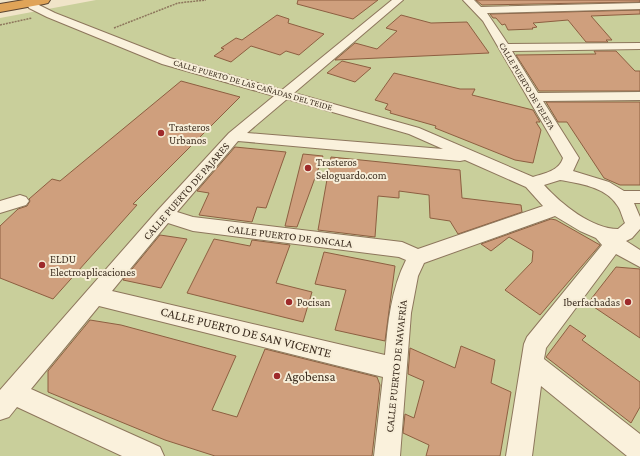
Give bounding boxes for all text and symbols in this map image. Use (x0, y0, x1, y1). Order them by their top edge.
street label: CALLE PUERTO DE VELETA (497, 41, 558, 132)
street label: CALLE PUERTO DE LAS CAÑADAS DEL TEIDE (172, 57, 334, 113)
place label: Trasteros Urbanos (169, 121, 210, 146)
marker: Trasteros Urbanos (156, 128, 166, 138)
street label: CALLE PUERTO DE PAJARES (140, 140, 232, 243)
place label: Trasteros Seloguardo.com (316, 156, 387, 182)
marker: Trasteros Seloguardo.com (303, 163, 313, 173)
street label: CALLE PUERTO DE ONCALA (227, 222, 354, 250)
place label: ELDU Electroaplicaciones (50, 253, 135, 279)
marker: ELDU Electroaplicaciones (37, 260, 47, 270)
place label: Pocisan (297, 296, 331, 308)
place label: Iberfachadas (563, 296, 620, 308)
marker: Pocisan (284, 297, 294, 307)
marker: Iberfachadas (623, 297, 633, 307)
street label: CALLE PUERTO DE NAVAFRÍA (383, 298, 409, 433)
street label: CALLE PUERTO DE SAN VICENTE (159, 303, 333, 361)
place label: Agobensa (285, 369, 336, 384)
marker: Agobensa (272, 371, 282, 381)

